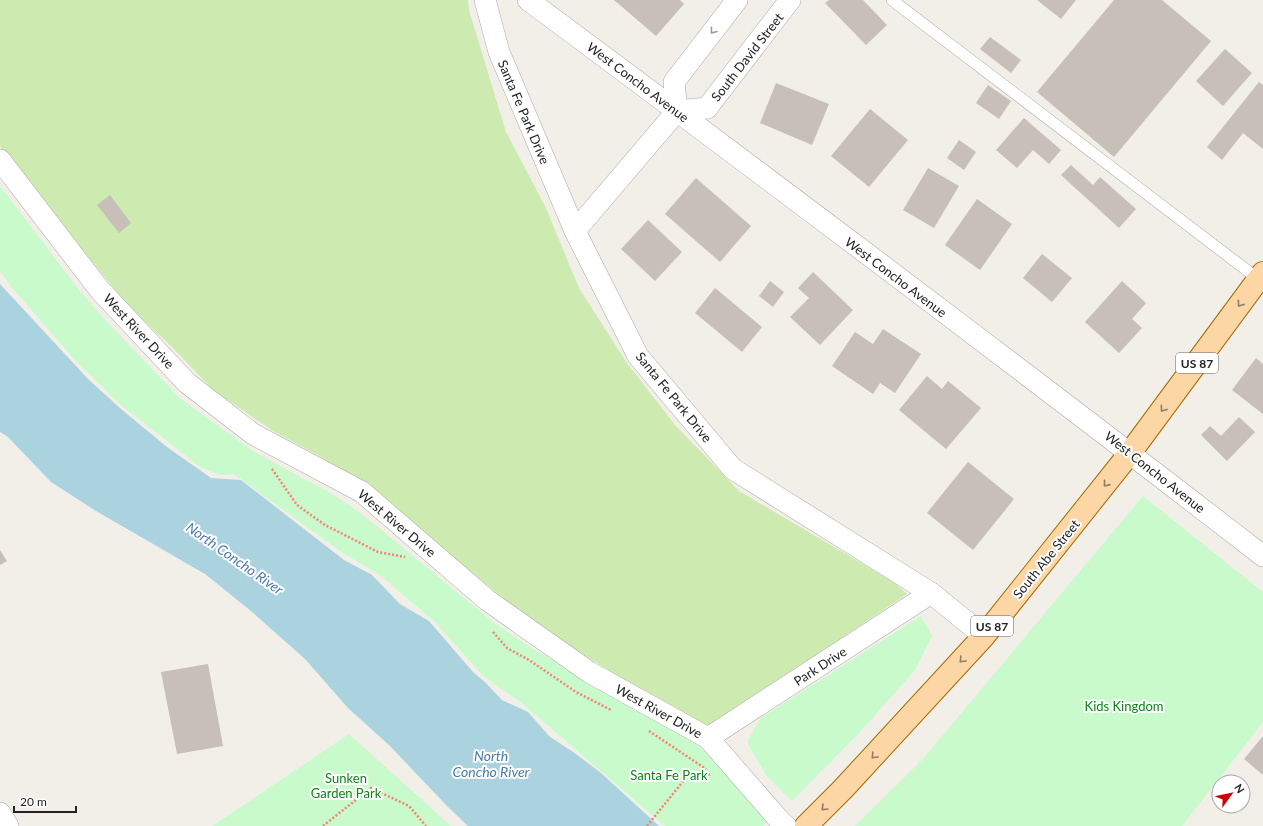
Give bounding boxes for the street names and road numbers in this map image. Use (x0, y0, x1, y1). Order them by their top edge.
street label: South David Street (708, 9, 787, 104)
street label: West Concho Avenue (584, 39, 692, 126)
street label: Santa Fe Park Drive (495, 57, 553, 167)
street label: West Concho Avenue (842, 234, 950, 321)
street label: West River Drive (100, 290, 178, 372)
street label: Santa Fe Park Drive (633, 349, 715, 446)
road number: US 87 (1176, 353, 1218, 373)
street label: West Concho Avenue (1102, 428, 1209, 516)
street label: West River Drive (355, 486, 439, 560)
street label: South Abe Street (1009, 516, 1083, 602)
road number: US 87 (971, 616, 1013, 636)
street label: Park Drive (791, 643, 850, 689)
street label: West River Drive (613, 681, 705, 741)

